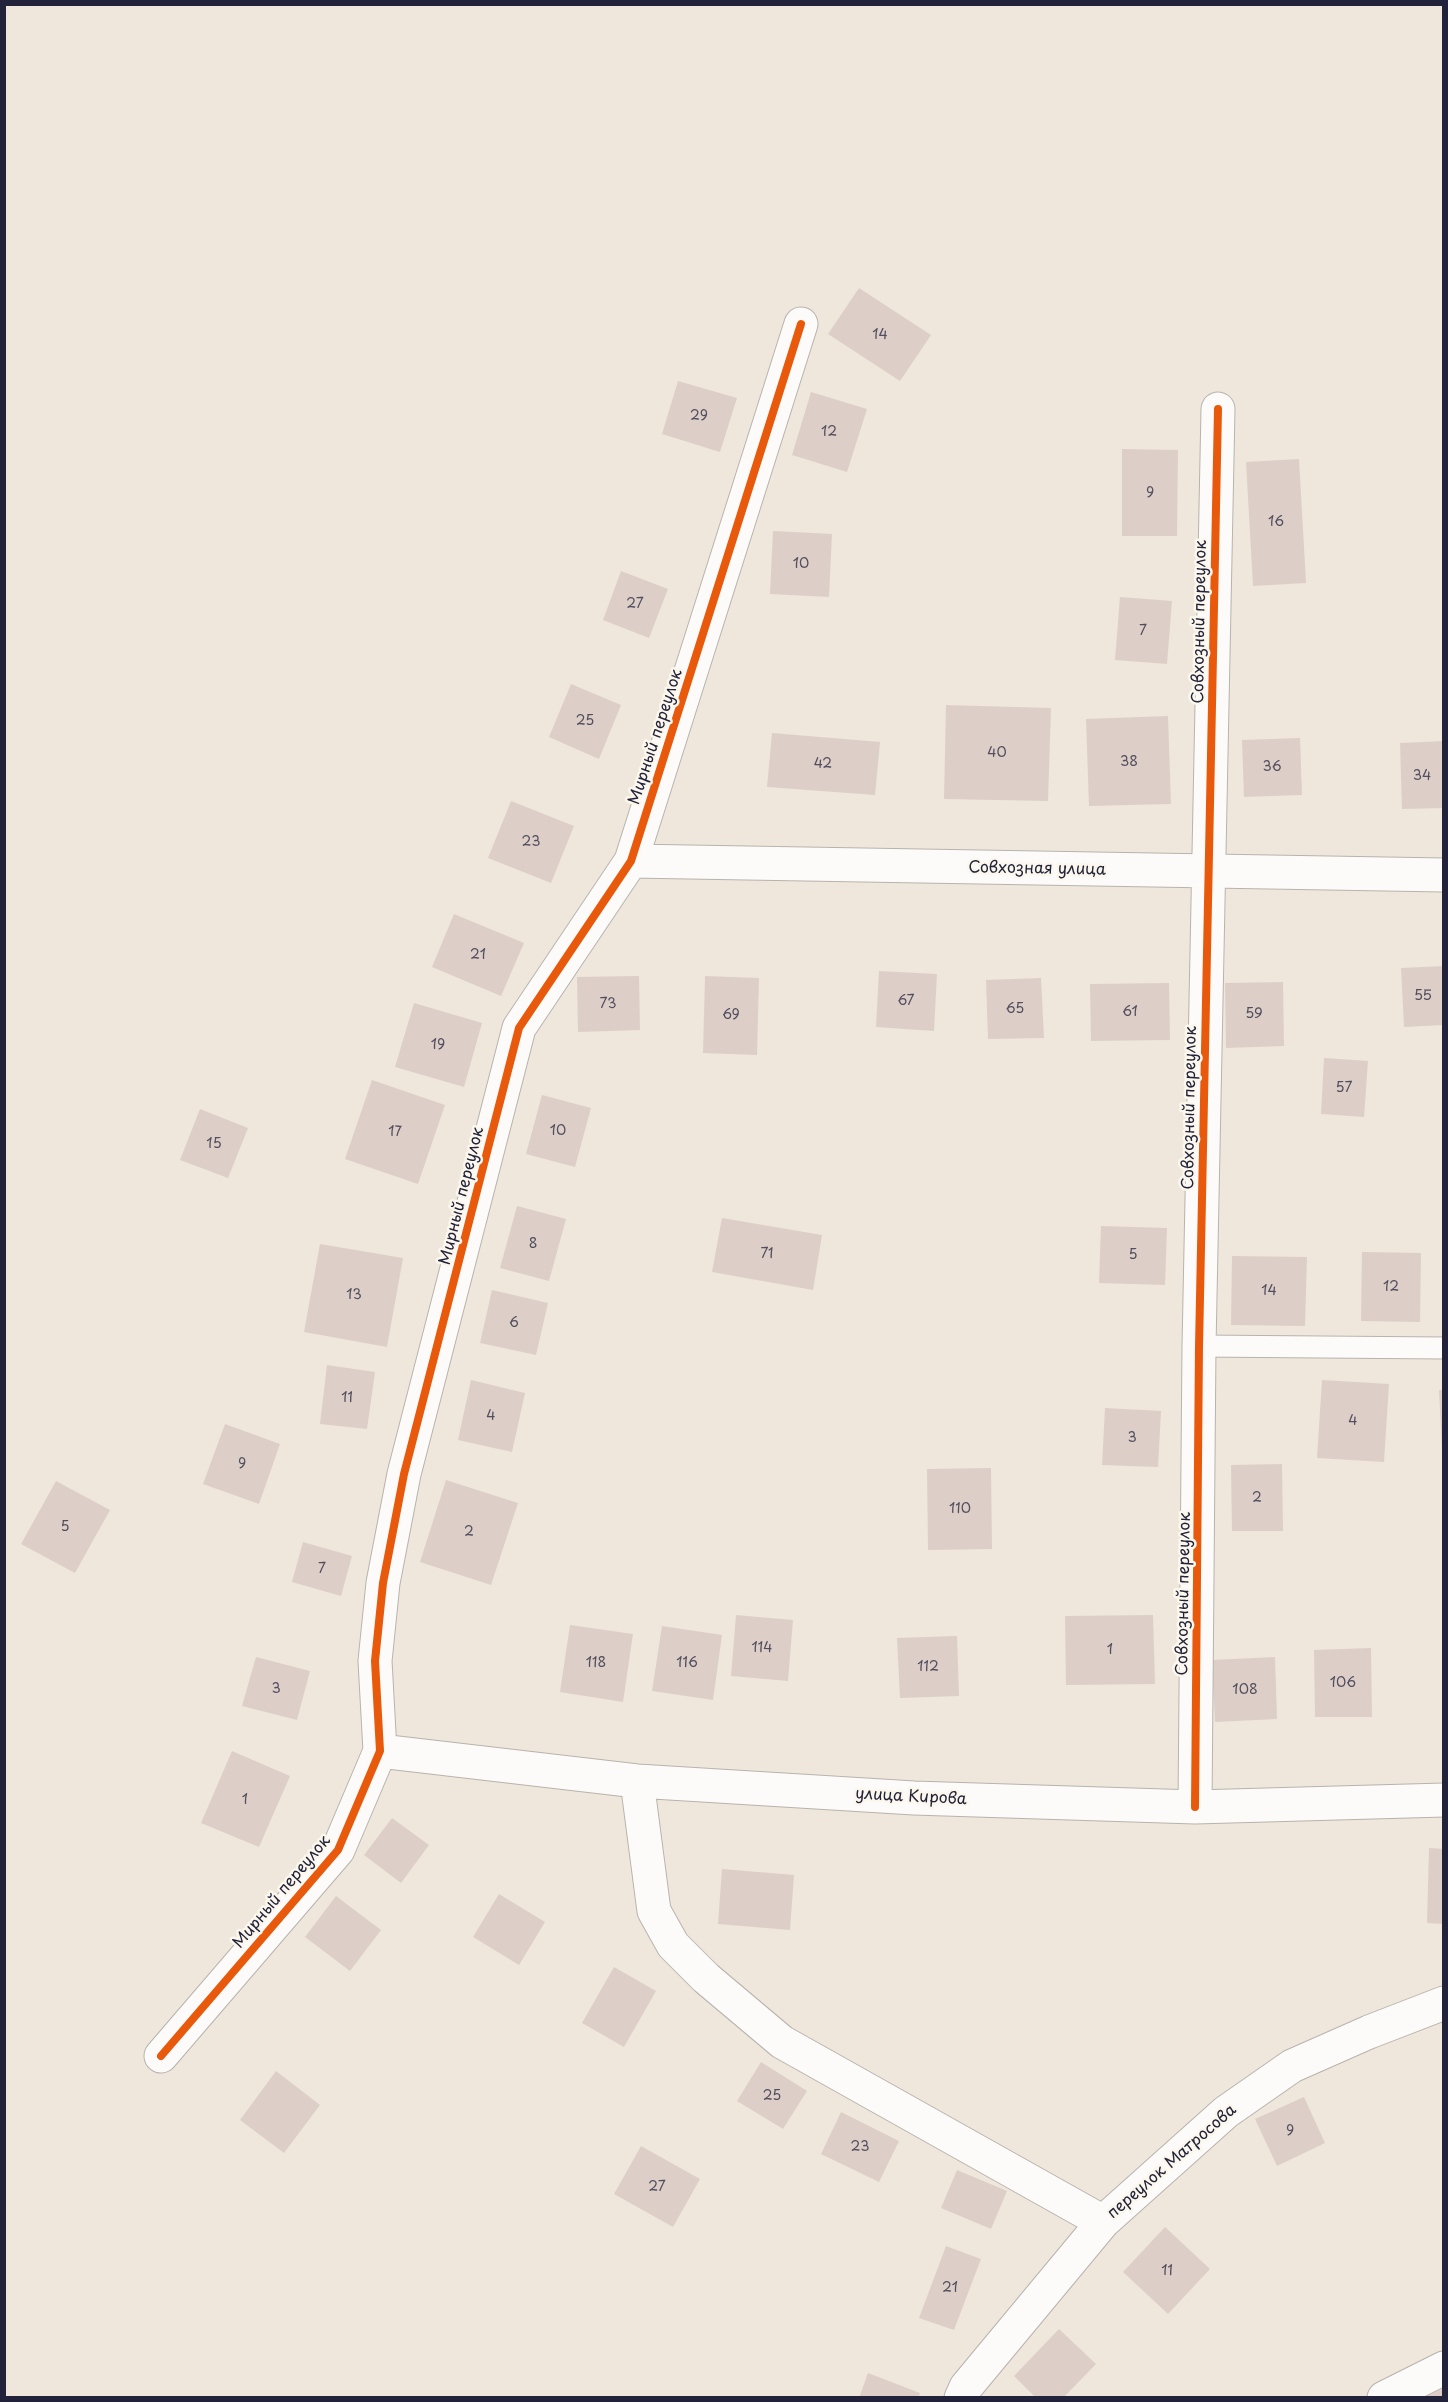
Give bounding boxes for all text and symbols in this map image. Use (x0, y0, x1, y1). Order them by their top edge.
house number: 14 (872, 327, 888, 343)
house number: 29 (690, 408, 708, 424)
house number: 12 (821, 424, 837, 440)
house number: 9 (1146, 485, 1154, 501)
house number: 16 (1268, 514, 1284, 530)
street label: Совхозный переулок (1189, 540, 1211, 704)
house number: 10 (793, 556, 809, 572)
house number: 27 (626, 596, 644, 612)
house number: 7 (1139, 623, 1147, 639)
street label: Мирный переулок (625, 667, 687, 807)
house number: 25 (576, 713, 594, 729)
house number: 40 (987, 745, 1007, 761)
house number: 38 (1120, 754, 1138, 770)
house number: 42 (814, 756, 832, 772)
house number: 36 (1262, 759, 1282, 775)
house number: 34 (1413, 768, 1431, 784)
house number: 23 (522, 834, 540, 850)
street label: Совхозная улица (968, 858, 1106, 880)
house number: 21 (470, 947, 486, 963)
house number: 55 (1414, 988, 1432, 1004)
house number: 67 (897, 993, 915, 1009)
house number: 73 (600, 996, 616, 1012)
house number: 65 (1006, 1001, 1024, 1017)
house number: 61 (1122, 1004, 1138, 1020)
house number: 59 (1245, 1006, 1263, 1022)
house number: 69 (722, 1007, 740, 1023)
street label: Совхозный переулок (1179, 1026, 1201, 1190)
house number: 19 (431, 1037, 445, 1053)
house number: 57 (1336, 1080, 1352, 1096)
house number: 10 (550, 1123, 566, 1139)
house number: 17 (388, 1124, 402, 1140)
street label: Мирный переулок (436, 1125, 488, 1267)
house number: 15 (206, 1136, 222, 1152)
house number: 8 (529, 1236, 537, 1252)
house number: 71 (760, 1246, 774, 1262)
house number: 5 (1128, 1247, 1138, 1263)
house number: 12 (1383, 1279, 1399, 1295)
house number: 14 (1261, 1283, 1277, 1299)
house number: 13 (346, 1287, 362, 1303)
house number: 6 (509, 1315, 519, 1331)
house number: 11 (341, 1390, 353, 1406)
house number: 4 (486, 1408, 496, 1424)
house number: 4 (1348, 1413, 1358, 1429)
house number: 3 (1127, 1430, 1137, 1446)
house number: 9 (238, 1456, 246, 1472)
house number: 2 (1252, 1490, 1262, 1506)
house number: 110 (949, 1501, 971, 1517)
street label: Совхозный переулок (1173, 1512, 1195, 1676)
house number: 5 (60, 1519, 70, 1535)
house number: 2 (464, 1524, 474, 1540)
house number: 7 (318, 1561, 326, 1577)
house number: 114 (752, 1640, 772, 1656)
house number: 1 (1107, 1642, 1113, 1658)
house number: 118 (586, 1655, 606, 1671)
house number: 116 (676, 1655, 698, 1671)
house number: 112 (917, 1659, 939, 1675)
house number: 106 (1330, 1675, 1356, 1691)
house number: 3 (271, 1681, 281, 1697)
house number: 108 (1232, 1682, 1258, 1698)
street label: улица Кирова (855, 1784, 967, 1810)
house number: 1 (242, 1792, 248, 1808)
street label: Мирный переулок (229, 1832, 335, 1952)
house number: 25 (763, 2088, 781, 2104)
street label: переулок Матросова (1104, 2101, 1240, 2223)
house number: 9 (1286, 2123, 1294, 2139)
house number: 23 (851, 2139, 869, 2155)
house number: 27 (648, 2179, 666, 2195)
house number: 11 (1161, 2263, 1173, 2279)
house number: 21 (942, 2280, 958, 2296)

